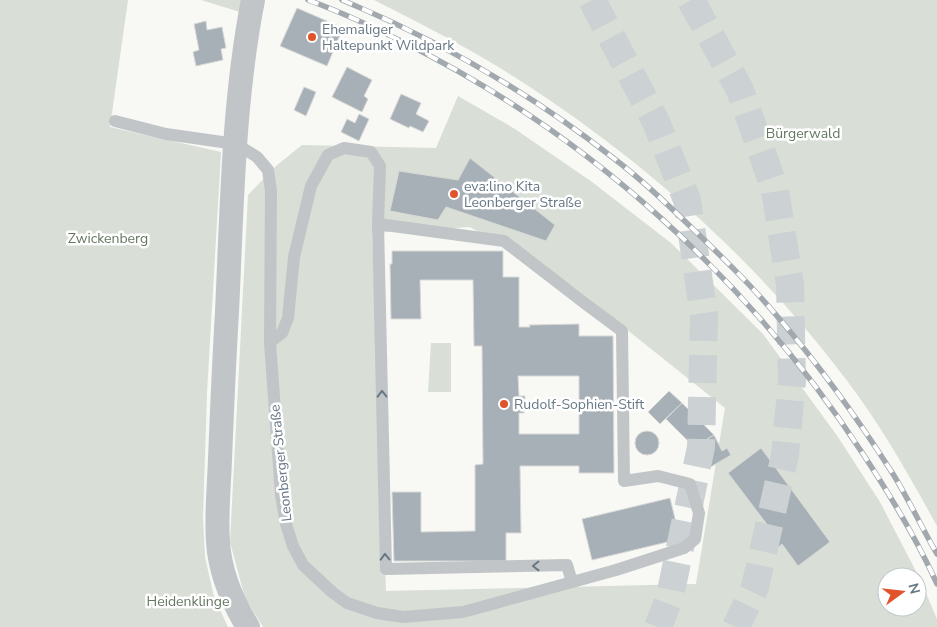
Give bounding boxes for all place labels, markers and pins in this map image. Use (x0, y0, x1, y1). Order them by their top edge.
place label: Ehemaliger Haltepunkt Wildpark (322, 20, 455, 55)
marker: Ehemaliger Haltepunkt Wildpark (306, 31, 318, 43)
place label: eva:lino Kita Leonberger Straße (464, 177, 581, 212)
marker: eva:lino Kita Leonberger Straße (448, 188, 460, 200)
place label: Rudolf-Sophien-Stift (514, 395, 644, 414)
marker: Rudolf-Sophien-Stift (498, 398, 510, 410)

